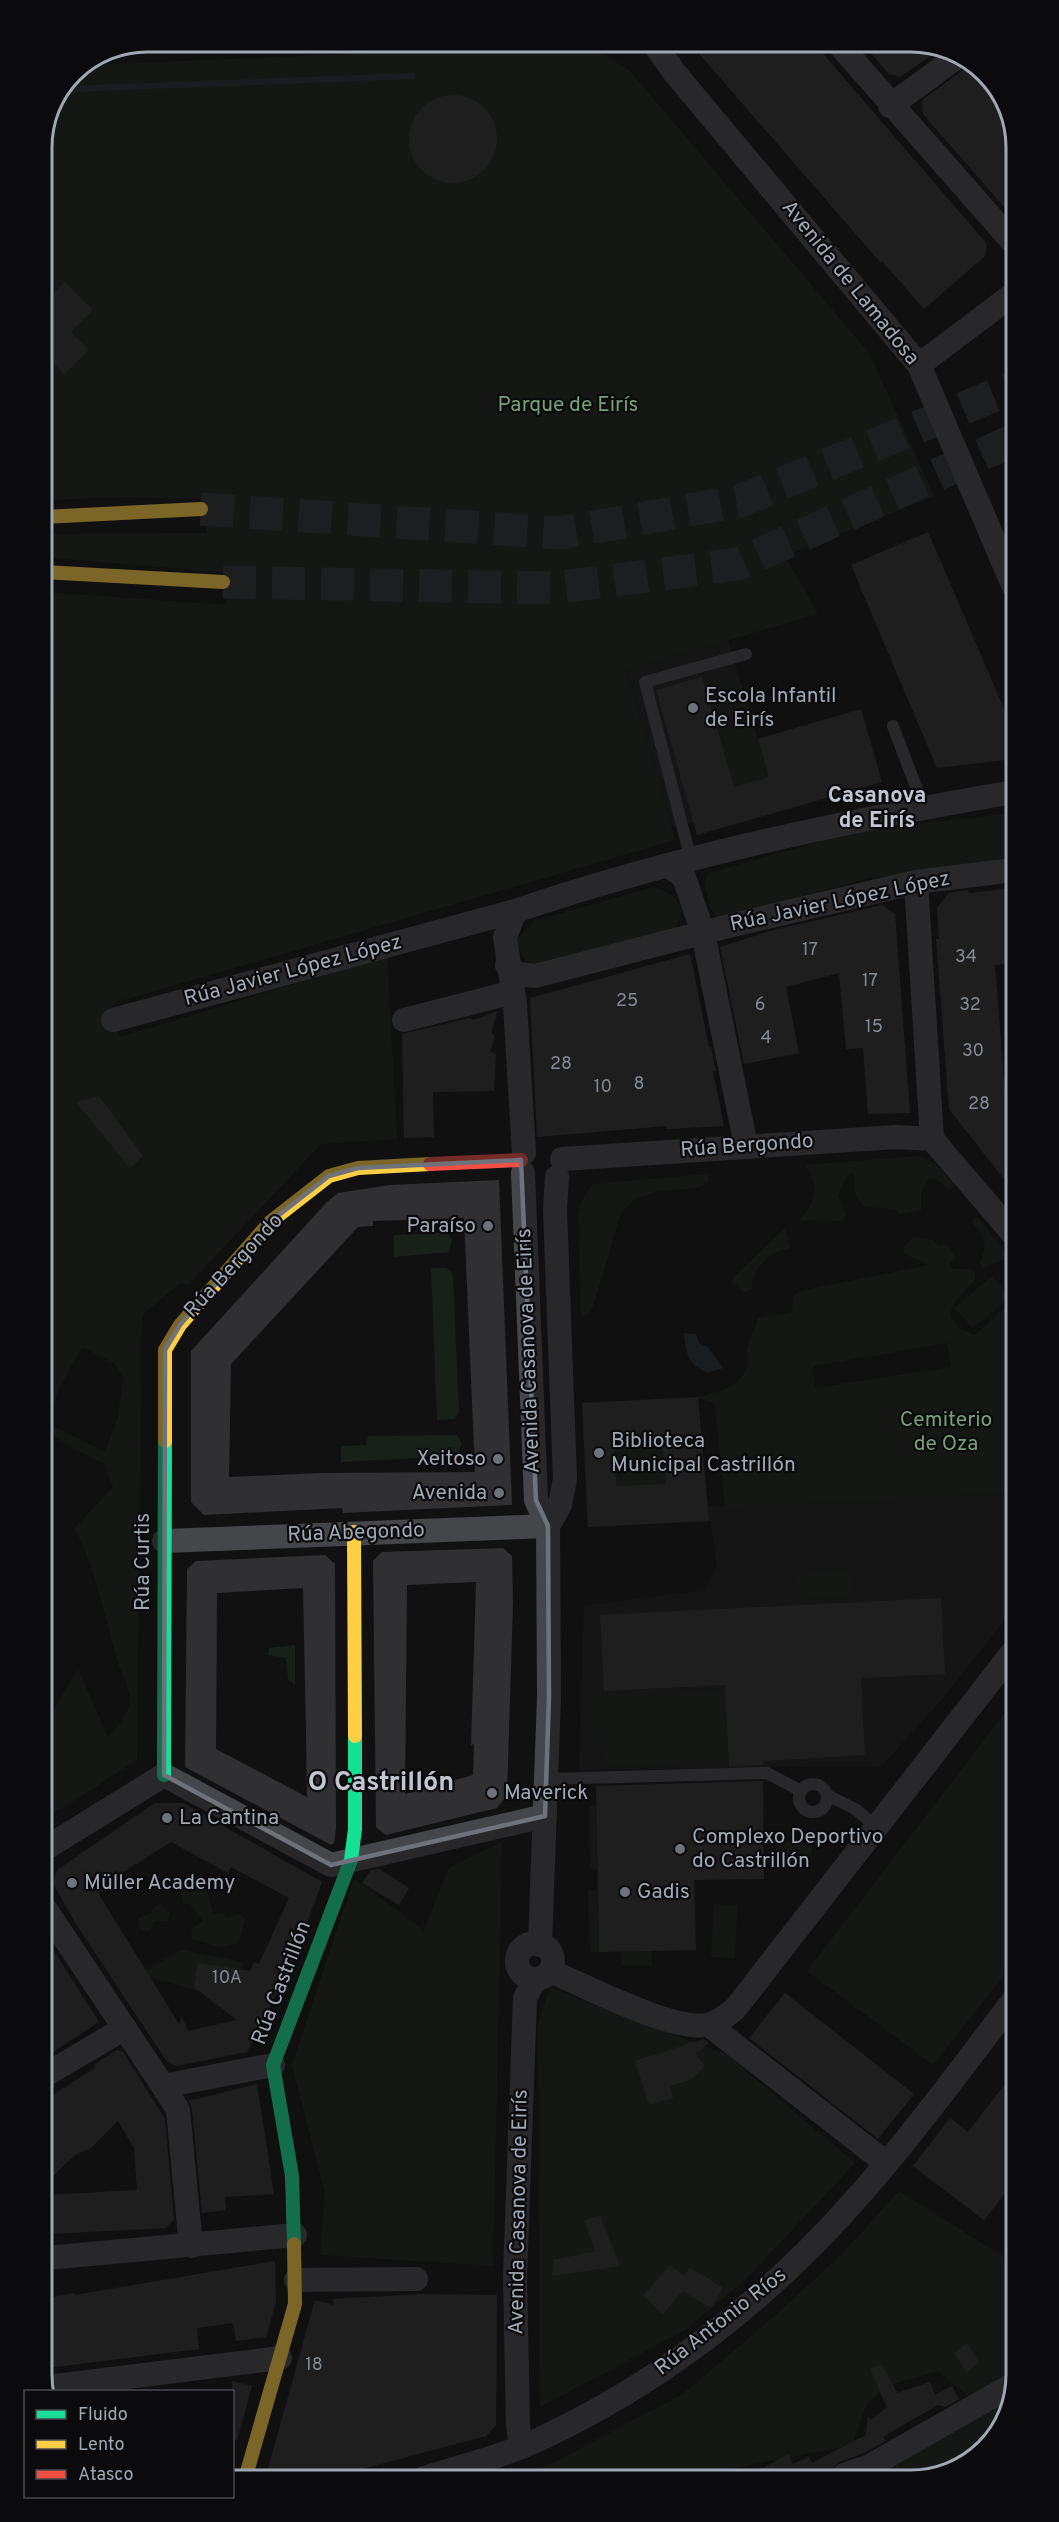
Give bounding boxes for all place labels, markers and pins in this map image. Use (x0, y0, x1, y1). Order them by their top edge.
place label: Escola Infantil de Eirís (705, 683, 837, 734)
marker: Escola Infantil de Eirís (686, 701, 700, 715)
place label: Paraíso (406, 1213, 476, 1240)
marker: Paraíso (481, 1219, 495, 1233)
place label: Biblioteca Municipal Castrillón (611, 1428, 796, 1479)
place label: Xeitoso (417, 1446, 486, 1473)
marker: Biblioteca Municipal Castrillón (592, 1446, 606, 1460)
marker: Xeitoso (491, 1452, 505, 1466)
place label: Avenida (412, 1480, 487, 1507)
marker: Avenida (492, 1486, 506, 1500)
place label: Maverick (504, 1780, 588, 1807)
marker: Maverick (485, 1786, 499, 1800)
place label: La Cantina (179, 1805, 279, 1832)
marker: La Cantina (160, 1811, 174, 1825)
place label: Complexo Deportivo do Castrillón (692, 1824, 883, 1875)
marker: Complexo Deportivo do Castrillón (673, 1842, 687, 1856)
place label: Müller Academy (84, 1870, 235, 1897)
marker: Müller Academy (65, 1876, 79, 1890)
place label: Gadis (637, 1879, 690, 1906)
marker: Gadis (618, 1885, 632, 1899)

